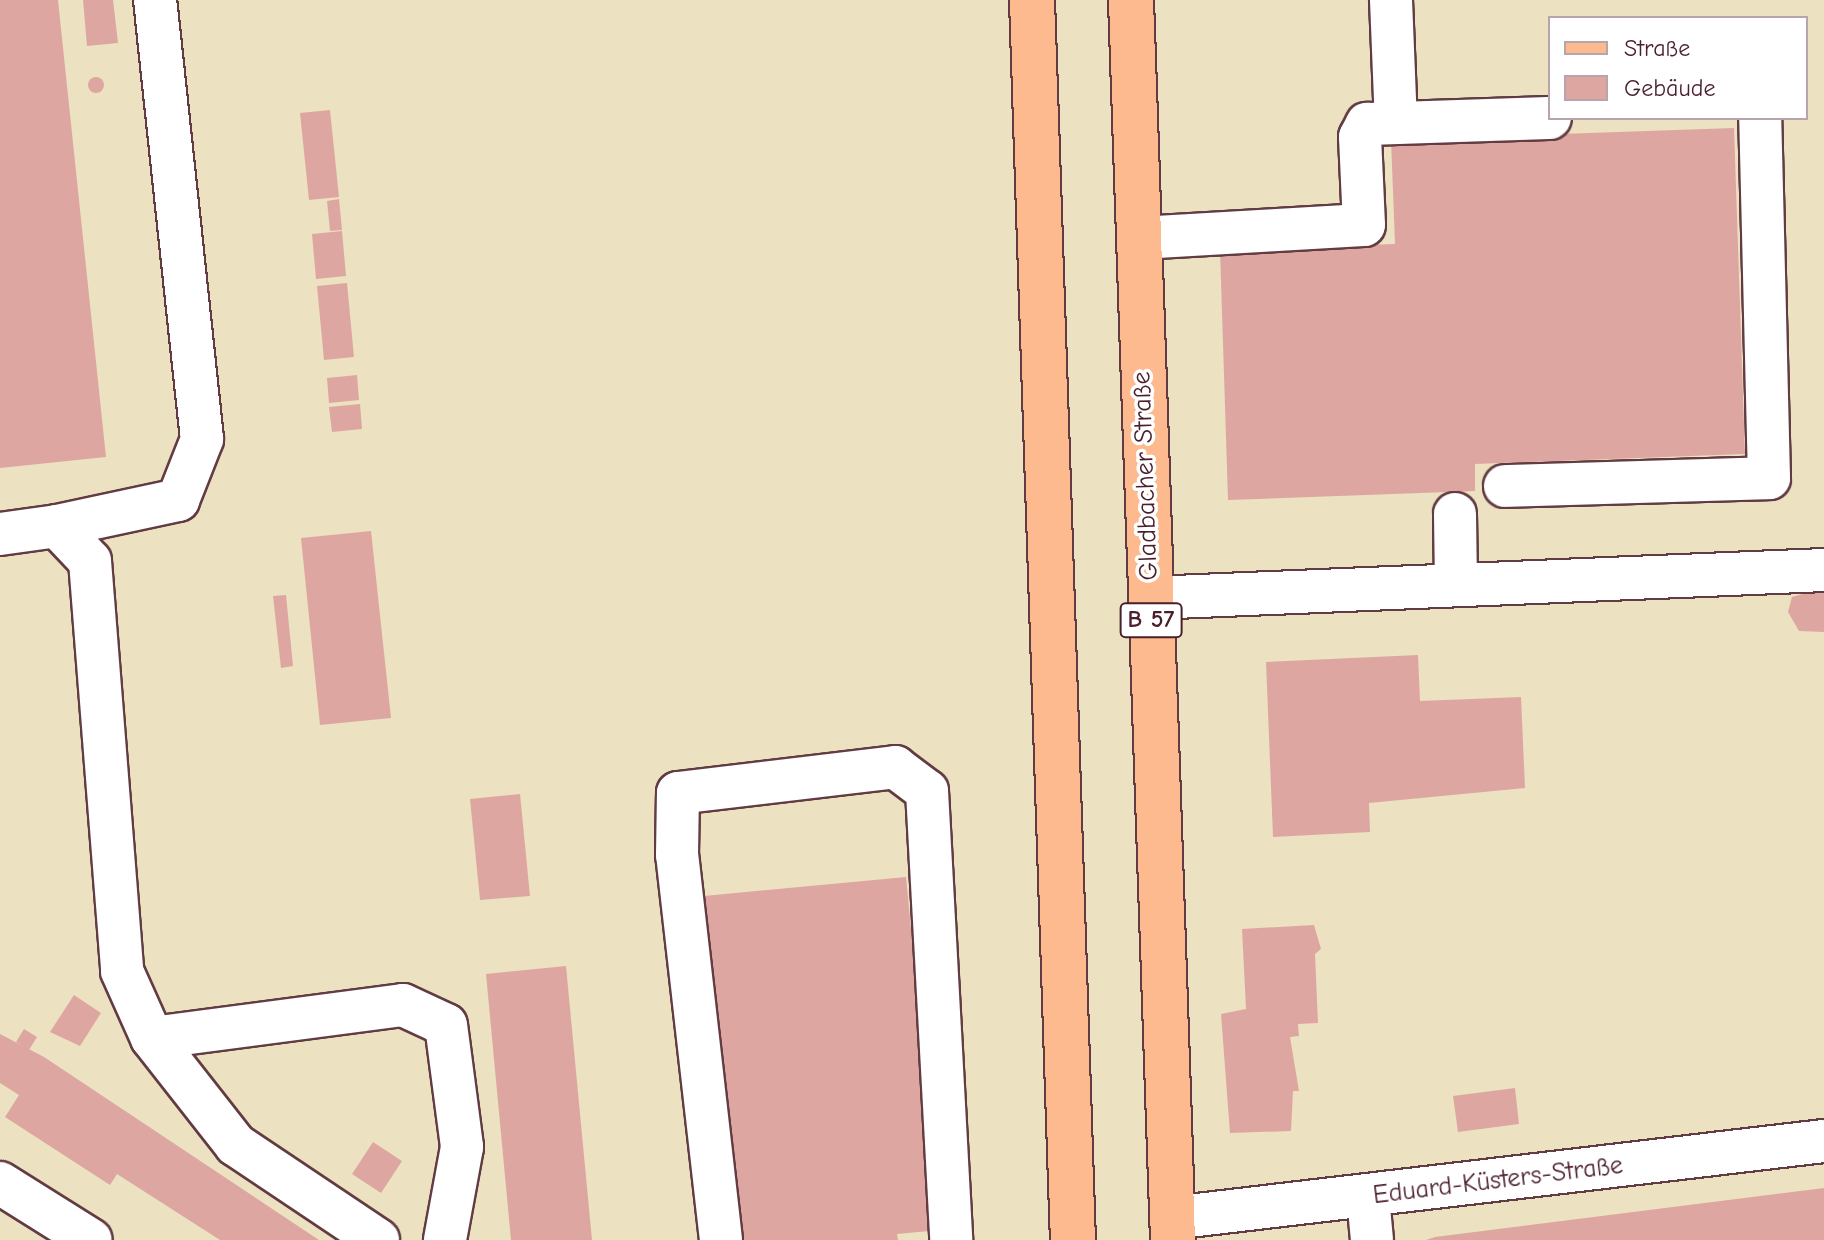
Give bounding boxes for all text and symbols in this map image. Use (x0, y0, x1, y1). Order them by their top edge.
legend (1548, 16, 1808, 120)
text: Straße (1624, 34, 1690, 62)
text: Gebäude (1624, 74, 1715, 102)
street label: Gladbacher Straße (1127, 371, 1165, 581)
road number: B 57 (1119, 600, 1183, 640)
street label: Eduard-Küsters-Straße (1371, 1150, 1625, 1212)

